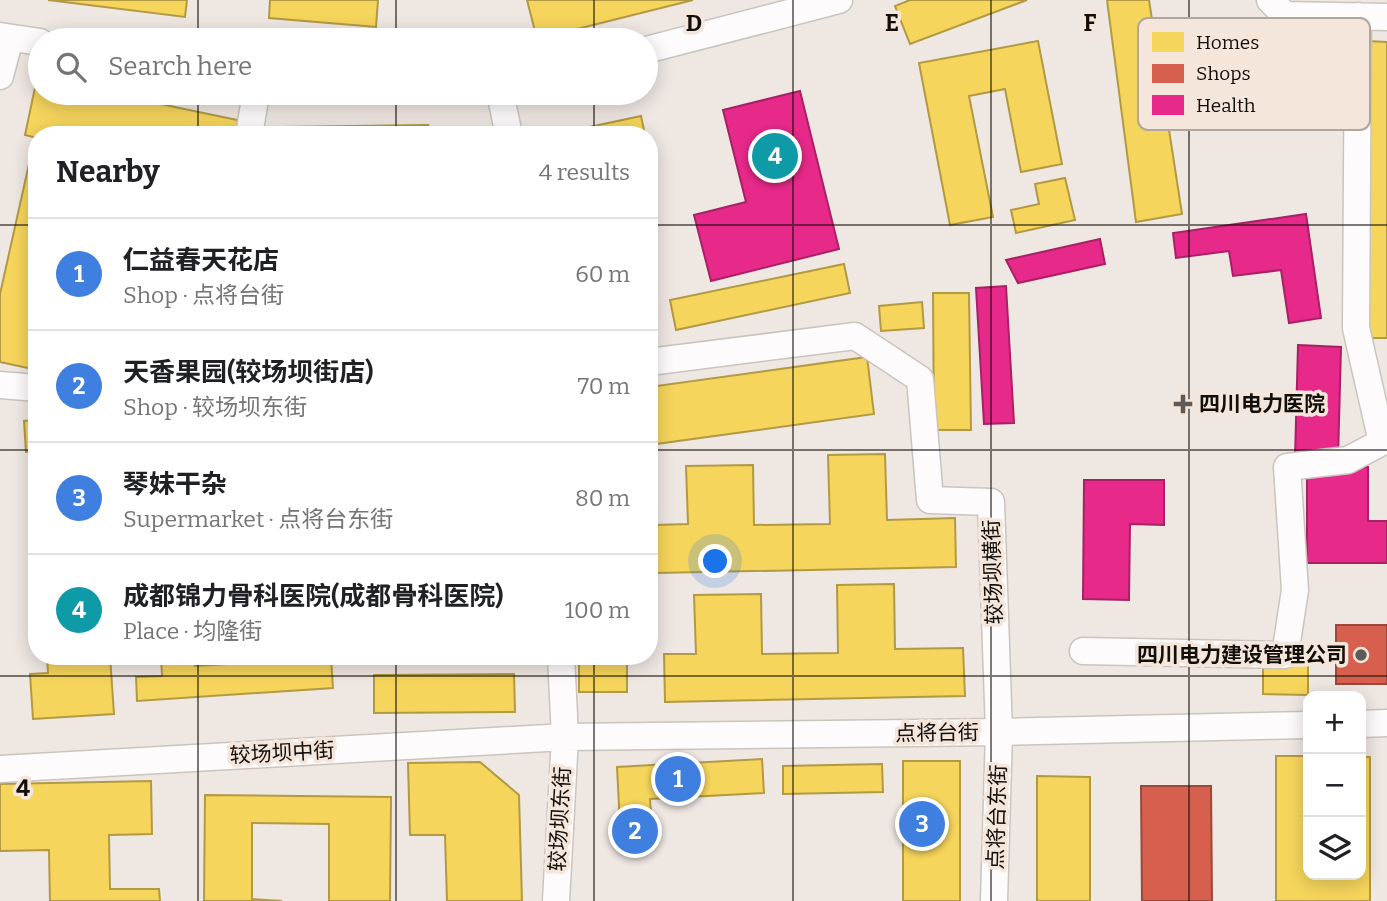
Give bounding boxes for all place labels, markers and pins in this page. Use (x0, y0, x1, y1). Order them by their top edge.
pin: 4 (752, 130, 798, 182)
place label: 四川电力医院 (1199, 391, 1325, 417)
marker: 四川电力医院 (1173, 394, 1193, 414)
place label: 四川电力建设管理公司 (1137, 642, 1347, 668)
marker: 四川电力建设管理公司 (1353, 647, 1369, 663)
pin: 1 (655, 753, 701, 805)
pin: 3 (899, 798, 945, 850)
pin: 2 (612, 805, 658, 857)

